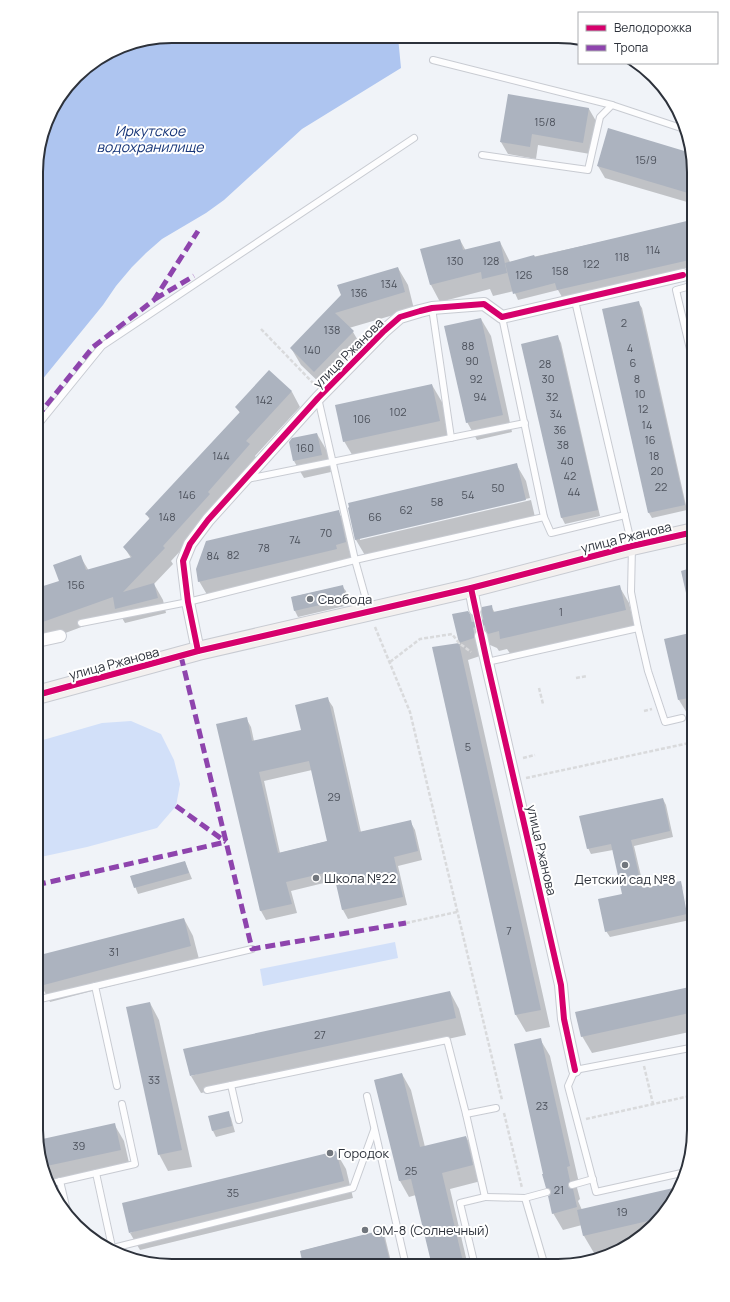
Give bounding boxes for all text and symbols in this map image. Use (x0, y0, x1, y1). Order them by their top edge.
legend (578, 12, 718, 64)
text: Велодорожка (614, 19, 692, 36)
text: Тропа (614, 39, 648, 56)
house number: 15/8 (534, 114, 556, 129)
water label: Иркутское водохранилище (97, 121, 204, 156)
house number: 15/9 (635, 152, 657, 167)
house number: 114 (645, 242, 661, 257)
house number: 118 (615, 249, 629, 264)
house number: 130 (446, 253, 464, 268)
house number: 128 (483, 253, 499, 268)
house number: 122 (583, 256, 599, 271)
house number: 158 (551, 263, 569, 278)
house number: 126 (515, 267, 533, 282)
house number: 134 (381, 276, 397, 291)
house number: 136 (350, 285, 368, 300)
street label: улица Ржанова (309, 314, 387, 392)
house number: 2 (621, 315, 627, 330)
house number: 138 (324, 322, 340, 337)
house number: 88 (462, 338, 474, 353)
house number: 4 (627, 340, 633, 355)
house number: 140 (303, 342, 321, 357)
house number: 90 (465, 353, 479, 368)
house number: 6 (630, 355, 637, 370)
house number: 28 (539, 356, 551, 371)
house number: 92 (469, 371, 483, 386)
house number: 30 (542, 371, 554, 386)
house number: 8 (634, 371, 640, 386)
house number: 10 (634, 386, 646, 401)
house number: 94 (473, 389, 487, 404)
house number: 32 (546, 389, 558, 404)
house number: 142 (255, 392, 273, 407)
house number: 12 (638, 401, 648, 416)
house number: 102 (389, 404, 407, 419)
house number: 34 (550, 406, 562, 421)
house number: 106 (353, 411, 371, 426)
house number: 14 (642, 417, 652, 432)
house number: 36 (554, 422, 567, 437)
house number: 16 (644, 432, 656, 447)
house number: 38 (557, 437, 569, 452)
house number: 160 (296, 440, 314, 455)
house number: 144 (212, 448, 230, 463)
house number: 18 (649, 448, 659, 463)
house number: 40 (560, 453, 574, 468)
house number: 20 (651, 463, 663, 478)
house number: 42 (564, 468, 576, 483)
house number: 22 (655, 479, 667, 494)
house number: 50 (491, 480, 505, 495)
house number: 44 (567, 484, 581, 499)
house number: 146 (178, 487, 196, 502)
house number: 54 (462, 487, 474, 502)
house number: 58 (431, 494, 443, 509)
house number: 62 (399, 502, 413, 517)
house number: 148 (158, 509, 176, 524)
house number: 66 (368, 509, 382, 524)
street label: улица Ржанова (579, 517, 673, 557)
house number: 70 (320, 525, 332, 540)
house number: 74 (289, 532, 301, 547)
house number: 78 (258, 540, 270, 555)
house number: 82 (227, 547, 239, 562)
house number: 84 (207, 548, 219, 563)
house number: 156 (67, 577, 85, 592)
place label: Свобода (318, 590, 372, 608)
marker: Свобода (305, 594, 315, 604)
house number: 1 (559, 604, 563, 619)
street label: улица Ржанова (67, 642, 161, 684)
house number: 5 (465, 739, 471, 754)
house number: 29 (327, 789, 341, 804)
street label: улица Ржанова (523, 803, 561, 897)
marker: Детский сад №8 (620, 860, 630, 870)
place label: Школа №22 (324, 869, 396, 887)
place label: Детский сад №8 (574, 870, 676, 888)
marker: Школа №22 (311, 873, 321, 883)
house number: 7 (506, 923, 512, 938)
house number: 31 (109, 944, 119, 959)
house number: 27 (314, 1027, 326, 1042)
house number: 33 (148, 1072, 160, 1087)
house number: 23 (536, 1098, 548, 1113)
house number: 39 (73, 1138, 86, 1153)
place label: Городок (338, 1144, 389, 1162)
marker: Городок (325, 1148, 335, 1158)
house number: 25 (405, 1163, 417, 1178)
house number: 21 (554, 1182, 564, 1197)
house number: 35 (227, 1185, 239, 1200)
house number: 19 (616, 1204, 628, 1219)
place label: ОМ-8 (Солнечный) (373, 1221, 490, 1239)
marker: ОМ-8 (Солнечный) (360, 1225, 370, 1235)

